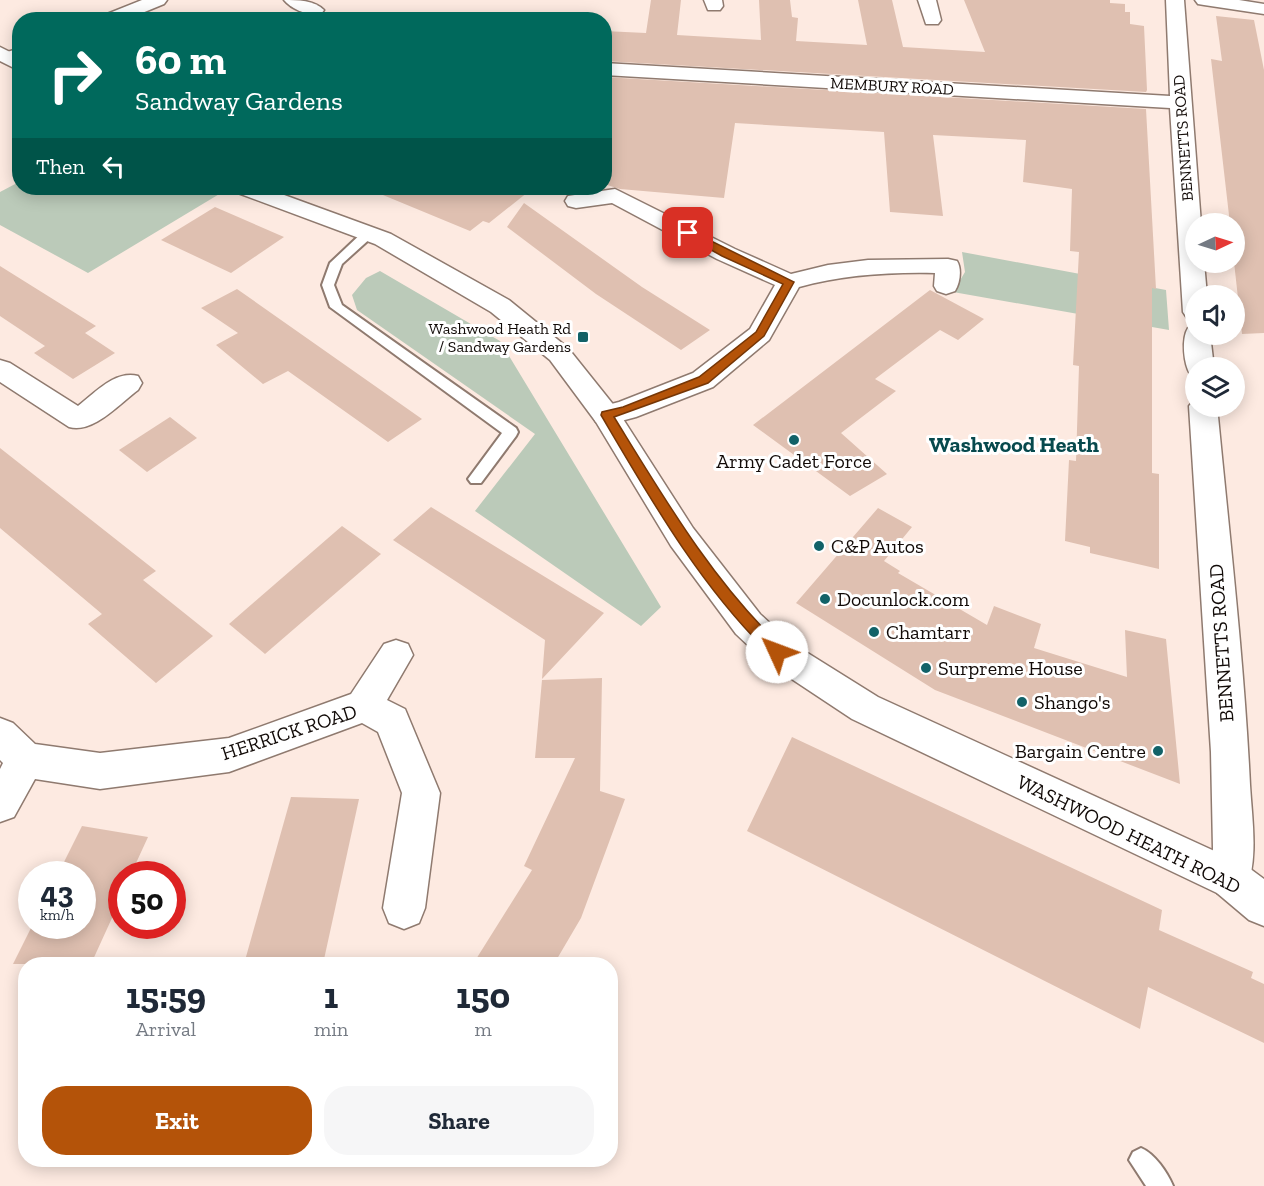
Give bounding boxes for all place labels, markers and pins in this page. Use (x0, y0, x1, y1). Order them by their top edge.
pin (662, 207, 713, 258)
place label: Washwood Heath Rd / Sandway Gardens (429, 319, 571, 356)
marker: Washwood Heath Rd / Sandway Gardens (576, 330, 590, 344)
marker: Army Cadet Force (787, 433, 801, 447)
place label: Army Cadet Force (716, 449, 872, 473)
place label: C&P Autos (831, 534, 924, 558)
marker: C&P Autos (812, 539, 826, 553)
place label: Docunlock.com (837, 587, 970, 611)
marker: Docunlock.com (818, 592, 832, 606)
place label: Chamtarr (886, 620, 971, 644)
marker: Chamtarr (867, 625, 881, 639)
place label: Surpreme House (938, 656, 1083, 680)
marker: Surpreme House (919, 661, 933, 675)
place label: Shango's (1034, 690, 1111, 714)
marker: Shango's (1015, 695, 1029, 709)
place label: Bargain Centre (1015, 739, 1146, 763)
marker: Bargain Centre (1151, 744, 1165, 758)

